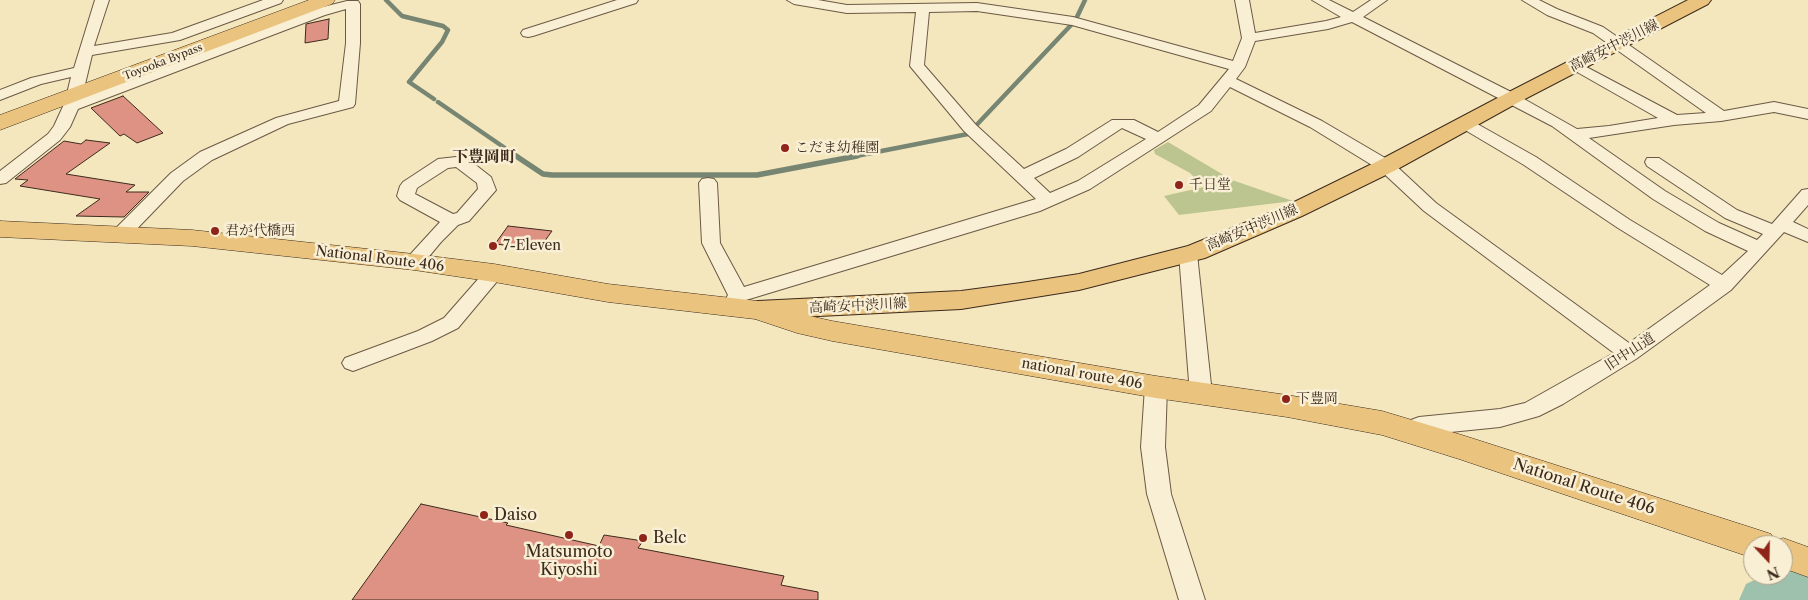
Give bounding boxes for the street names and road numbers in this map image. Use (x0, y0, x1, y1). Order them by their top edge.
street label: 高崎安中渋川線 (1567, 16, 1661, 76)
street label: Toyooka Bypass (122, 41, 204, 83)
street label: 高崎安中渋川線 (1204, 201, 1300, 255)
street label: National Route 406 (315, 243, 445, 275)
street label: 高崎安中渋川線 (809, 295, 907, 317)
street label: 旧中山道 (1602, 330, 1658, 374)
street label: national route 406 (1020, 355, 1144, 393)
street label: National Route 406 (1511, 455, 1657, 519)

